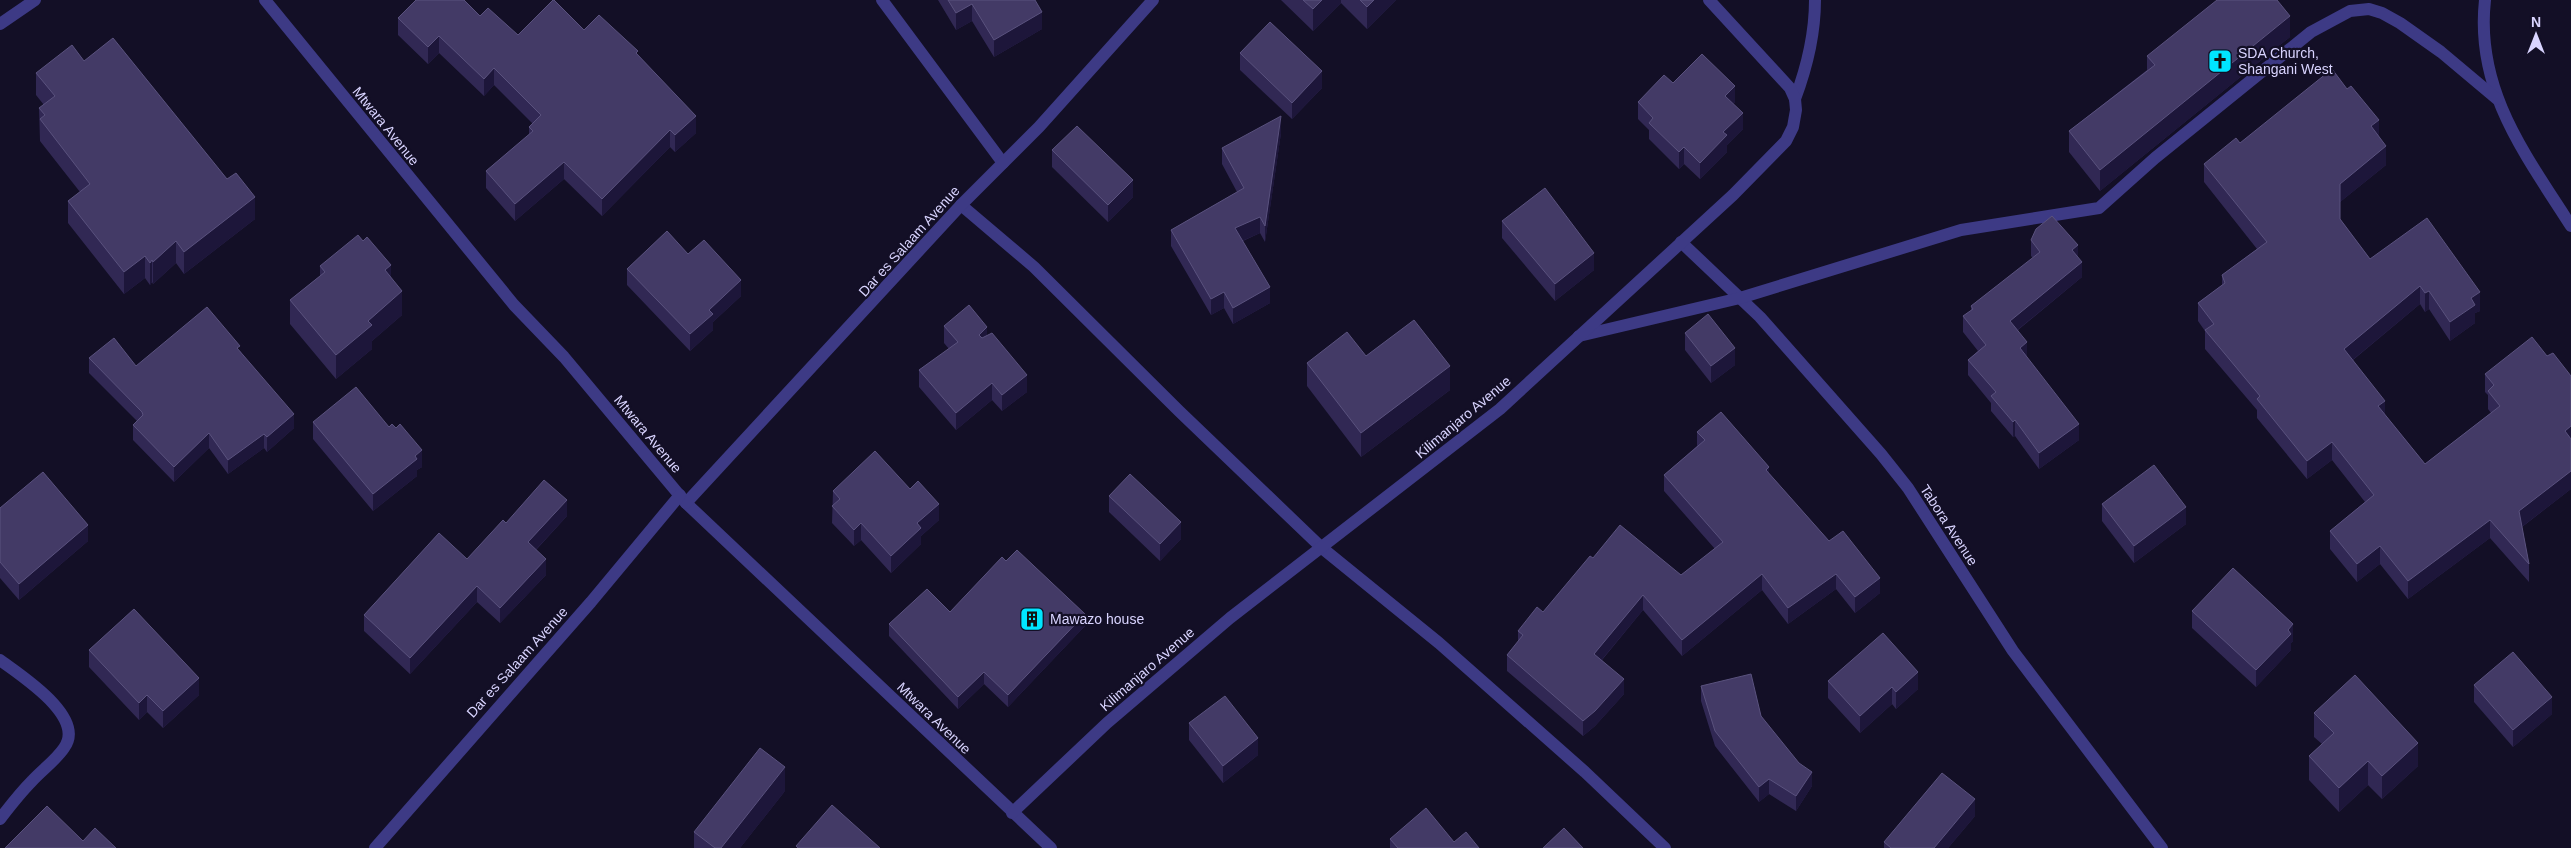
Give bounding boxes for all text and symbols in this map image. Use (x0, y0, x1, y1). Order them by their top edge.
north arrow (2511, 10, 2561, 60)
text: N (2531, 14, 2541, 30)
place label: SDA Church, Shangani West (2238, 45, 2333, 77)
church icon: SDA Church, Shangani West (2207, 48, 2233, 74)
street label: Mtwara Avenue (349, 84, 423, 169)
street label: Dar es Salaam Avenue (855, 182, 963, 299)
street label: Kilimanjaro Avenue (1412, 372, 1514, 462)
street label: Mtwara Avenue (611, 392, 685, 476)
street label: Tabora Avenue (1917, 482, 1981, 569)
street label: Dar es Salaam Avenue (463, 603, 571, 720)
building icon: Mawazo house (1019, 606, 1045, 632)
place label: Mawazo house (1050, 611, 1144, 627)
street label: Kilimanjaro Avenue (1097, 624, 1198, 714)
street label: Mtwara Avenue (894, 679, 974, 757)

